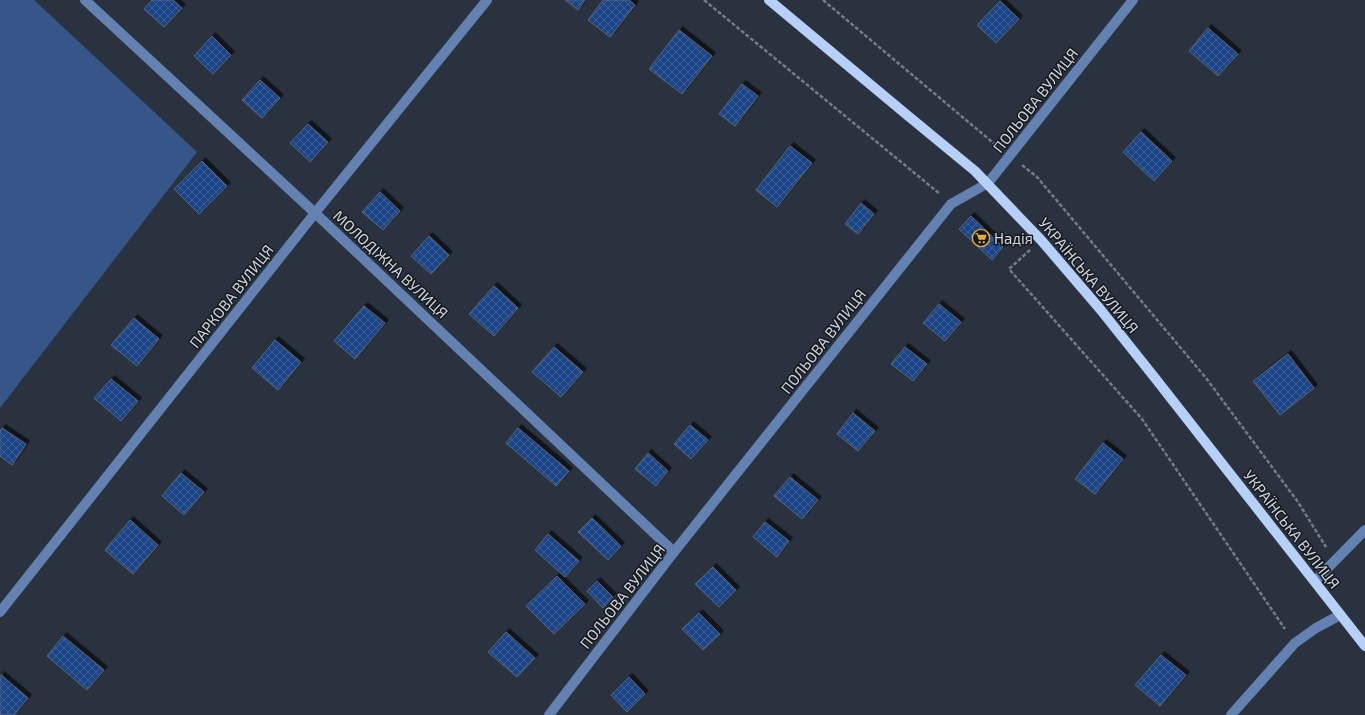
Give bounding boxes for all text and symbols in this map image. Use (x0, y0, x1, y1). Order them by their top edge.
street label: ПОЛЬОВА ВУЛИЦЯ (989, 44, 1081, 156)
street label: МОЛОДІЖНА ВУЛИЦЯ (330, 206, 452, 322)
street label: УКРАЇНСЬКА ВУЛИЦЯ (1035, 213, 1143, 337)
supermarket icon: Надія (971, 228, 991, 248)
place label: Надія (994, 229, 1033, 247)
street label: ПАРКОВА ВУЛИЦЯ (185, 241, 277, 351)
street label: ПОЛЬОВА ВУЛИЦЯ (777, 285, 869, 397)
street label: УКРАЇНСЬКА ВУЛИЦЯ (1240, 466, 1344, 592)
street label: ПОЛЬОВА ВУЛИЦЯ (576, 540, 668, 652)

